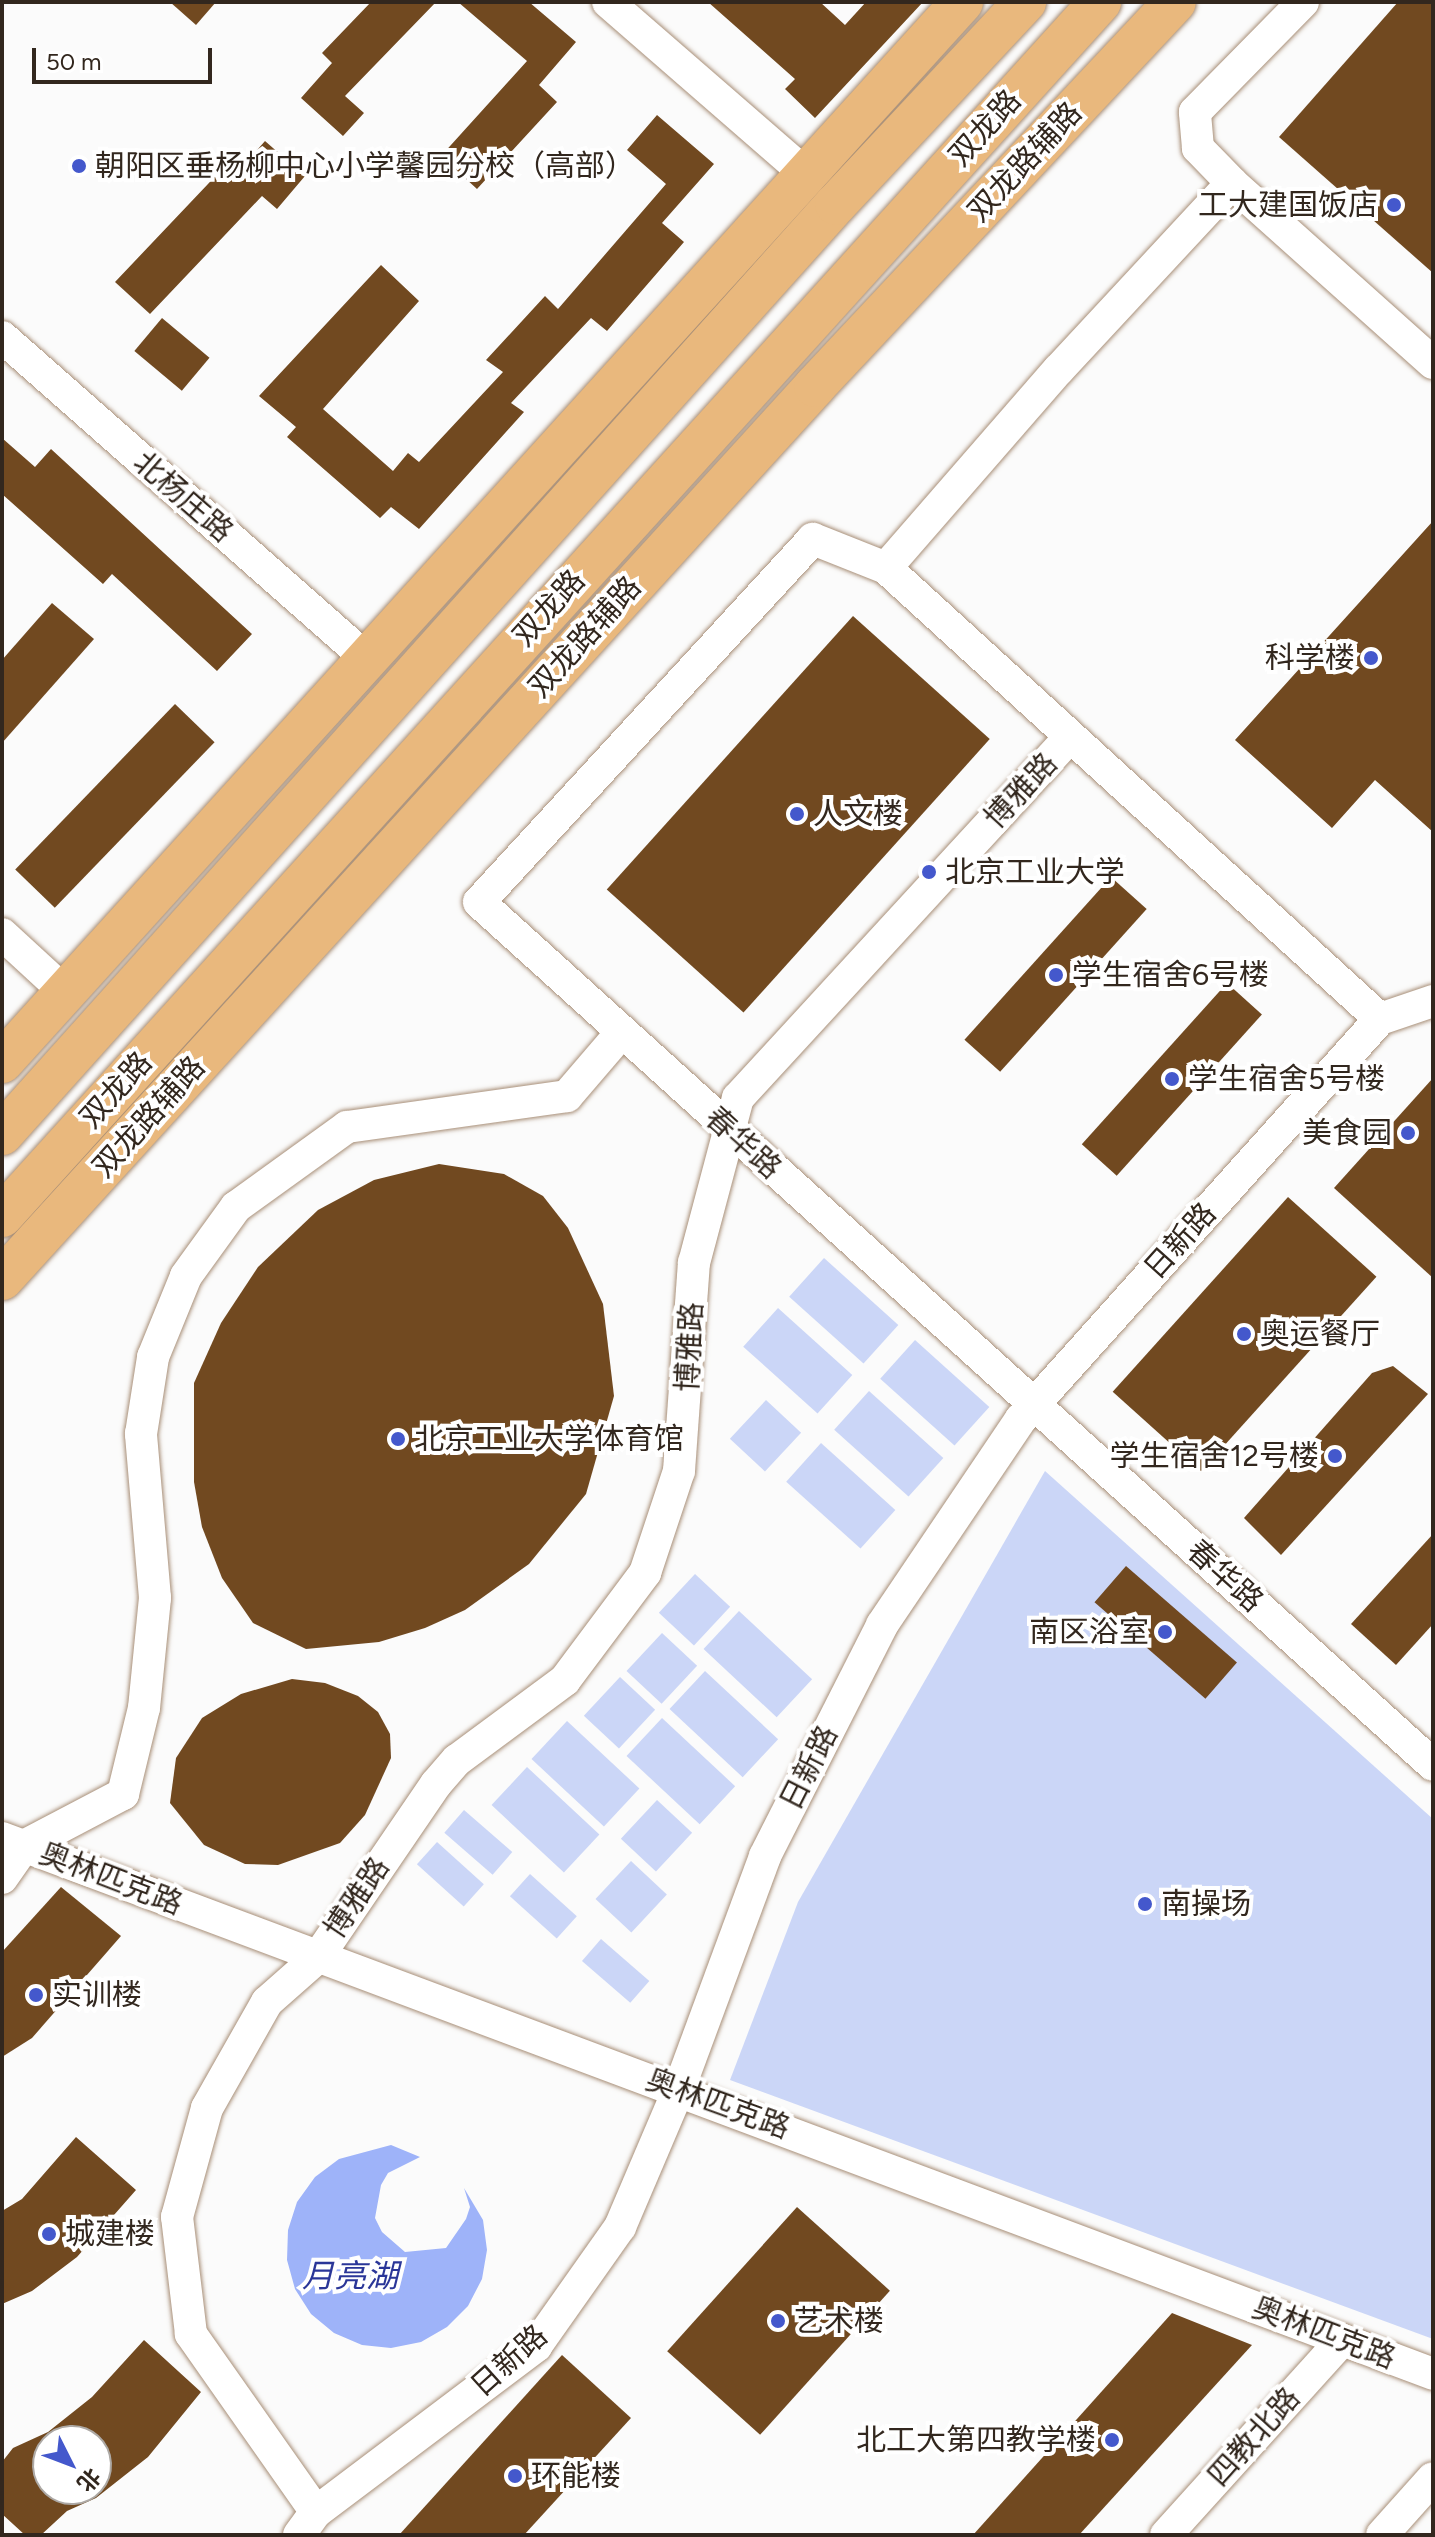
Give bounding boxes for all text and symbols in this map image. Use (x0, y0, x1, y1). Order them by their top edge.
scale bar (36, 32, 216, 82)
text: 50 m (46, 47, 102, 76)
street label: 双龙路 (942, 83, 1028, 173)
street label: 双龙路辅路 (961, 95, 1089, 229)
place label: 朝阳区垂杨柳中心小学馨园分校（高部） (95, 148, 635, 184)
marker: 朝阳区垂杨柳中心小学馨园分校（高部） (70, 157, 88, 175)
place label: 工大建国饭店 (1198, 187, 1378, 223)
marker: 工大建国饭店 (1385, 196, 1403, 214)
street label: 北杨庄路 (126, 444, 240, 550)
street label: 双龙路 (506, 563, 592, 653)
street label: 双龙路辅路 (521, 569, 649, 705)
place label: 科学楼 (1265, 640, 1355, 676)
marker: 科学楼 (1362, 649, 1380, 667)
street label: 博雅路 (977, 746, 1065, 836)
place label: 人文楼 (813, 796, 903, 832)
marker: 人文楼 (788, 805, 806, 823)
place label: 北京工业大学 (945, 854, 1125, 890)
marker: 北京工业大学 (920, 863, 938, 881)
place label: 学生宿舍6号楼 (1072, 957, 1269, 993)
marker: 学生宿舍6号楼 (1047, 966, 1065, 984)
street label: 双龙路 (73, 1045, 159, 1135)
street label: 双龙路辅路 (85, 1049, 213, 1185)
place label: 学生宿舍5号楼 (1188, 1061, 1385, 1097)
marker: 学生宿舍5号楼 (1163, 1070, 1181, 1088)
street label: 春华路 (698, 1100, 788, 1186)
place label: 美食园 (1302, 1115, 1392, 1151)
marker: 美食园 (1399, 1124, 1417, 1142)
street label: 日新路 (1137, 1196, 1223, 1286)
street label: 博雅路 (670, 1301, 710, 1393)
place label: 奥运餐厅 (1260, 1316, 1380, 1352)
marker: 奥运餐厅 (1235, 1325, 1253, 1343)
place label: 北京工业大学体育馆 (414, 1421, 684, 1457)
marker: 北京工业大学体育馆 (389, 1430, 407, 1448)
place label: 学生宿舍12号楼 (1110, 1438, 1319, 1474)
marker: 学生宿舍12号楼 (1326, 1447, 1344, 1465)
street label: 春华路 (1180, 1533, 1270, 1619)
place label: 南区浴室 (1029, 1614, 1149, 1650)
marker: 南区浴室 (1156, 1623, 1174, 1641)
street label: 日新路 (773, 1720, 845, 1816)
street label: 奥林匹克路 (35, 1835, 187, 1923)
street label: 博雅路 (317, 1851, 397, 1945)
place label: 南操场 (1161, 1886, 1251, 1922)
marker: 南操场 (1136, 1895, 1154, 1913)
place label: 实训楼 (52, 1977, 142, 2013)
marker: 实训楼 (27, 1986, 45, 2004)
street label: 奥林匹克路 (641, 2061, 795, 2147)
place label: 城建楼 (65, 2216, 155, 2252)
marker: 城建楼 (40, 2225, 58, 2243)
water label: 月亮湖 (302, 2257, 398, 2295)
street label: 奥林匹克路 (1248, 2289, 1400, 2377)
place label: 艺术楼 (794, 2303, 884, 2339)
marker: 艺术楼 (769, 2312, 787, 2330)
street label: 日新路 (464, 2318, 554, 2404)
street label: 四教北路 (1200, 2380, 1308, 2494)
place label: 北工大第四教学楼 (856, 2422, 1096, 2458)
north arrow (32, 2425, 112, 2505)
marker: 北工大第四教学楼 (1103, 2431, 1121, 2449)
place label: 环能楼 (531, 2458, 621, 2494)
text: 北 (71, 2463, 106, 2497)
marker: 环能楼 (506, 2467, 524, 2485)

